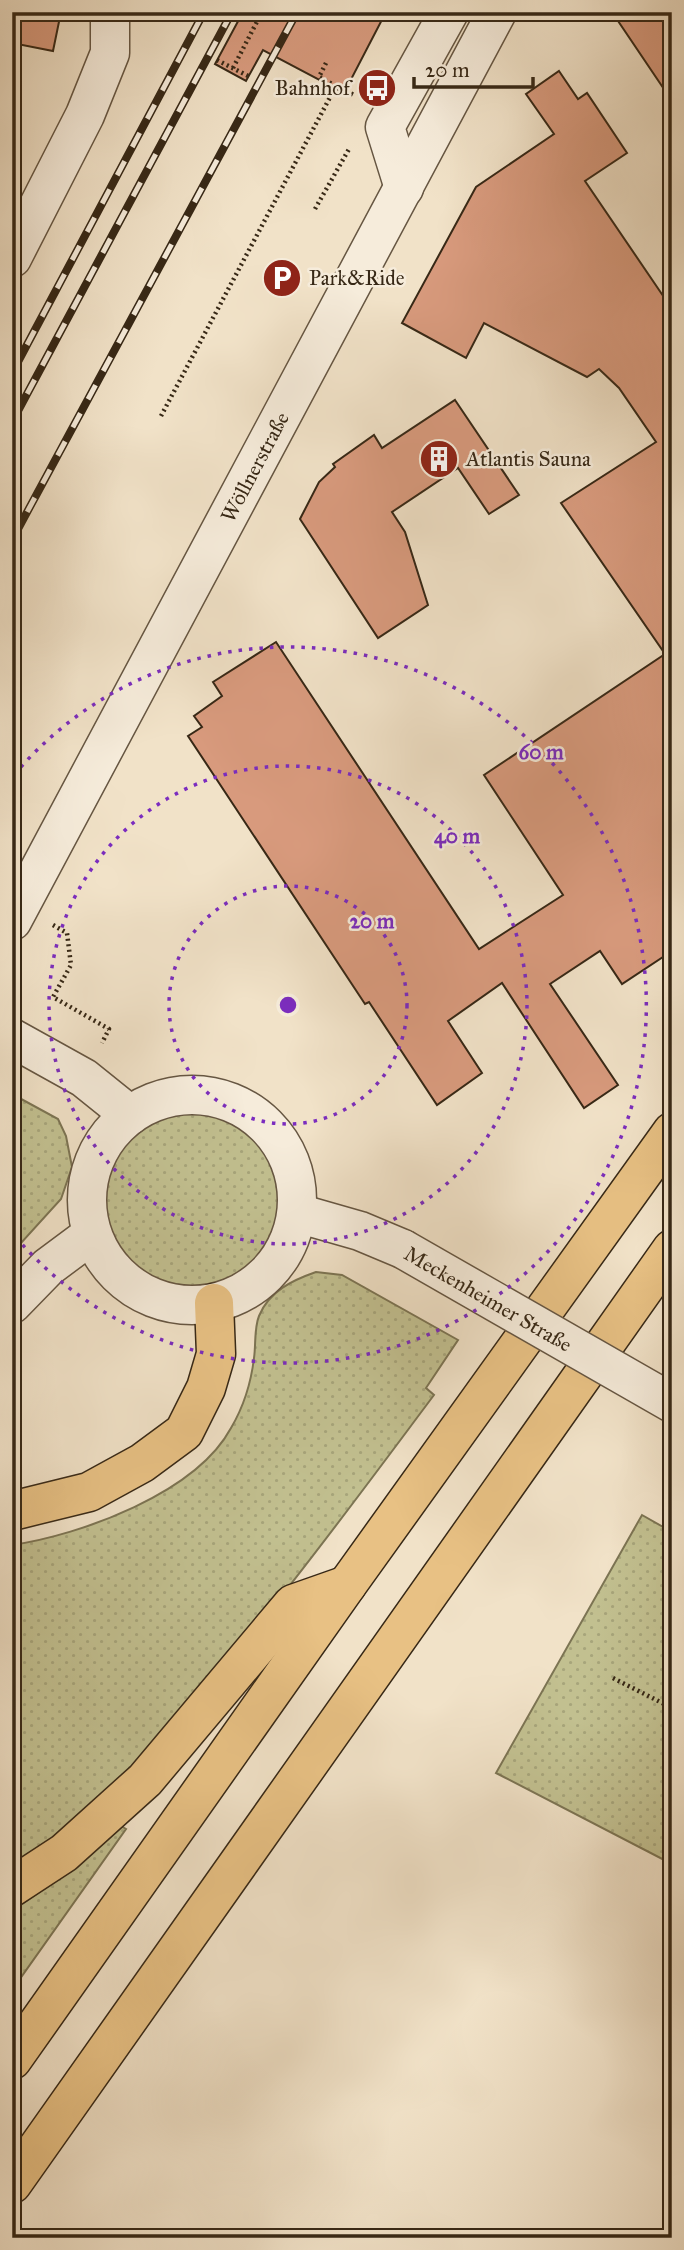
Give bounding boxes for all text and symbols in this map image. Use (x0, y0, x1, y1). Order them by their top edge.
scale bar (414, 46, 534, 90)
text: 20 m (425, 57, 470, 83)
bus stop icon: Bahnhof (356, 67, 398, 109)
place label: Bahnhof (275, 75, 353, 101)
parking icon: Park&Ride (261, 257, 303, 299)
place label: Park&Ride (309, 265, 405, 291)
street label: Wöllnerstraße (215, 407, 295, 526)
building icon: Atlantis Sauna (418, 438, 460, 480)
place label: Atlantis Sauna (465, 446, 591, 472)
text: 60 m (518, 739, 564, 765)
text: 40 m (434, 823, 480, 849)
text: 20 m (350, 908, 395, 934)
centre of rings (276, 993, 300, 1017)
street label: Meckenheimer Straße (399, 1240, 577, 1358)

